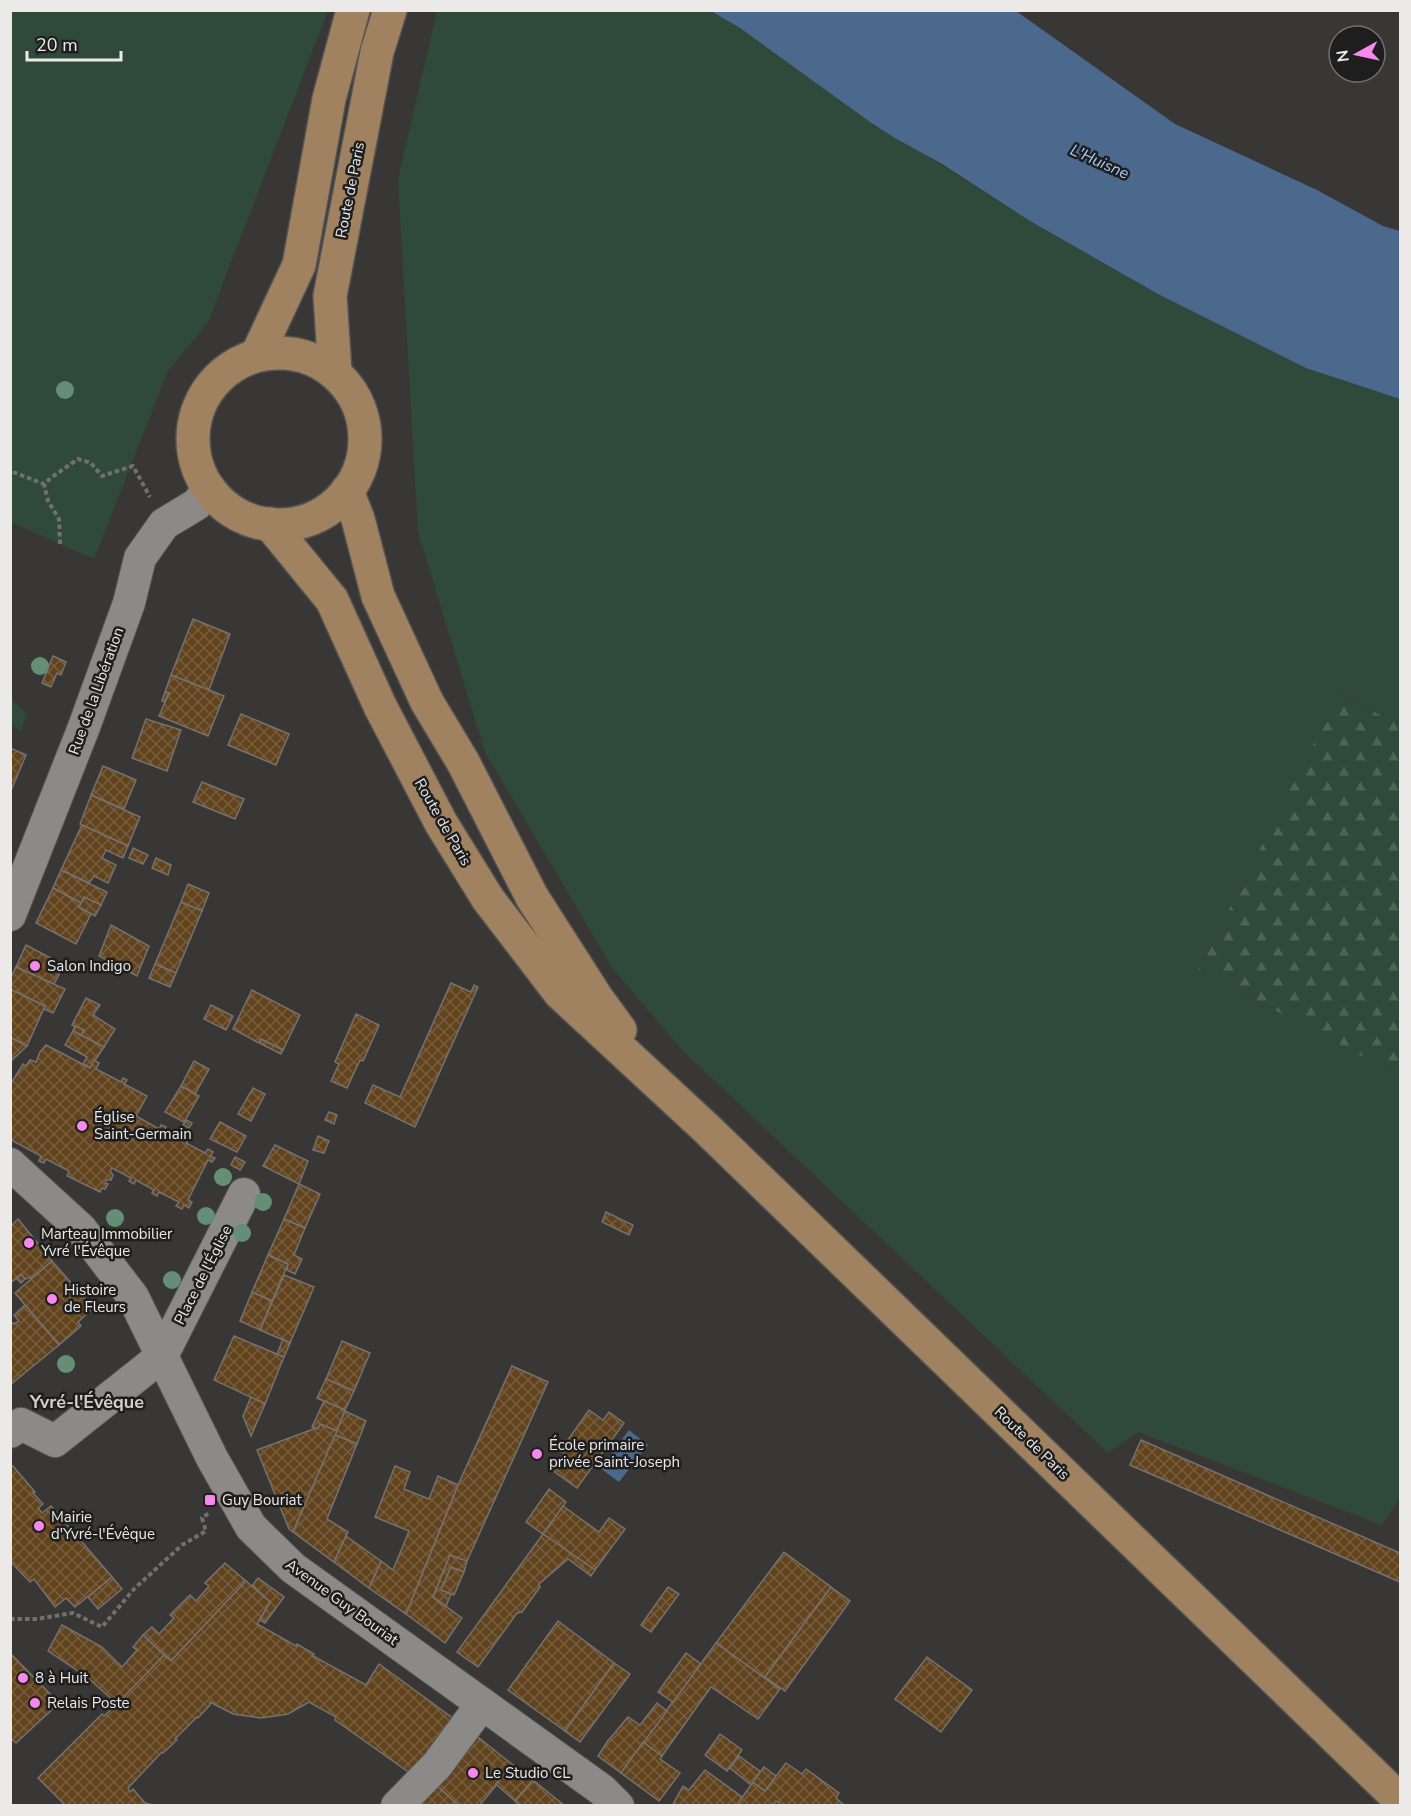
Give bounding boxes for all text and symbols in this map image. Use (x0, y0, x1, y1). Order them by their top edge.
scale bar (27, 24, 122, 62)
north arrow (1327, 24, 1387, 84)
text: 20 m (36, 33, 78, 57)
text: N (1331, 48, 1355, 63)
water label: L'Huisne (1067, 139, 1133, 185)
street label: Route de Paris (331, 140, 369, 240)
street label: Rue de la Libération (64, 624, 128, 758)
street label: Route de Paris (410, 775, 476, 869)
place label: Salon Indigo (47, 956, 131, 976)
marker: Salon Indigo (28, 959, 42, 973)
place label: Église Saint-Germain (94, 1107, 192, 1144)
marker: Église Saint-Germain (75, 1119, 89, 1133)
street label: Place de l'Église (169, 1222, 237, 1328)
place label: Marteau Immobilier Yvré l'Évêque (40, 1224, 173, 1261)
marker: Marteau Immobilier Yvré l'Évêque (22, 1236, 36, 1250)
place label: Histoire de Fleurs (64, 1280, 126, 1317)
marker: Histoire de Fleurs (45, 1292, 59, 1306)
district label: Yvré-l'Évêque (29, 1390, 144, 1414)
street label: Route de Paris (990, 1402, 1074, 1484)
place label: École primaire privée Saint-Joseph (549, 1435, 680, 1472)
marker: École primaire privée Saint-Joseph (530, 1447, 544, 1461)
place label: Guy Bouriat (222, 1490, 303, 1510)
marker: Guy Bouriat (203, 1493, 217, 1507)
place label: Mairie d'Yvré-l'Évêque (51, 1507, 155, 1544)
marker: Mairie d'Yvré-l'Évêque (32, 1519, 46, 1533)
street label: Avenue Guy Bouriat (282, 1554, 403, 1650)
place label: 8 à Huit (35, 1668, 89, 1688)
marker: 8 à Huit (16, 1671, 30, 1685)
place label: Relais Poste (47, 1693, 130, 1713)
marker: Relais Poste (28, 1696, 42, 1710)
place label: Le Studio CL (485, 1763, 570, 1783)
marker: Le Studio CL (466, 1766, 480, 1780)

